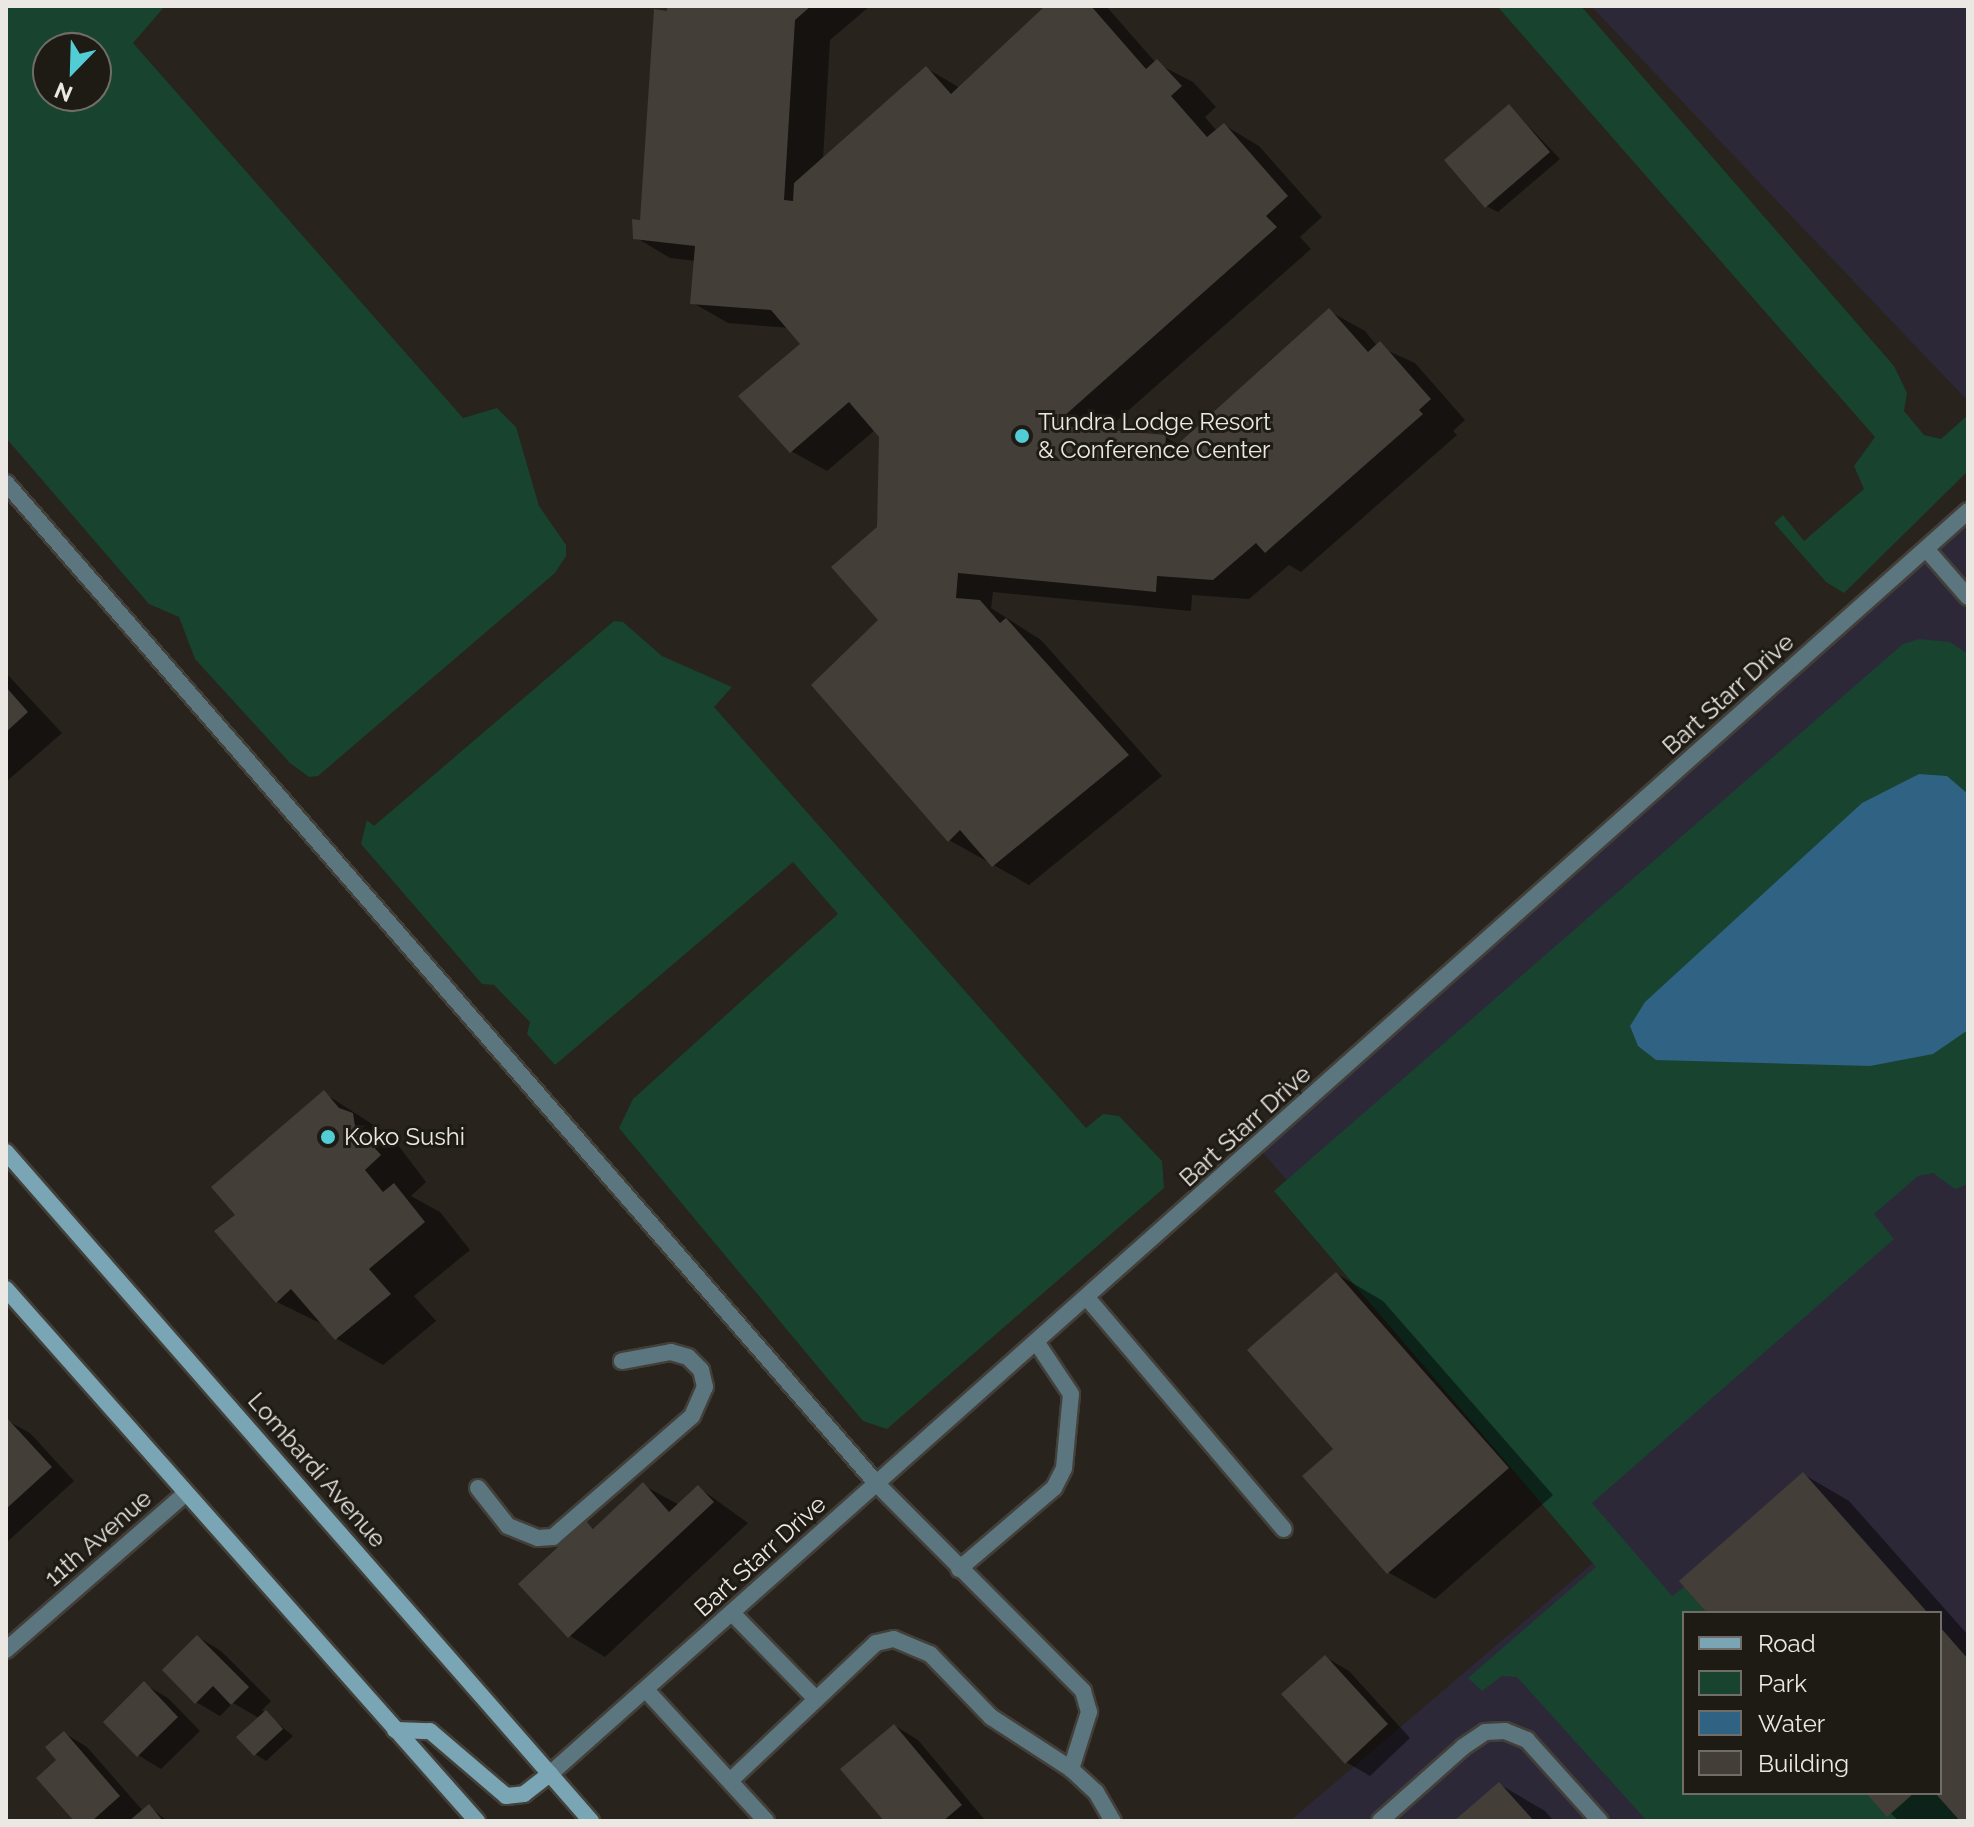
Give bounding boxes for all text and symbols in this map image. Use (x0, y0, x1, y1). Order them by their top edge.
north arrow (32, 32, 112, 112)
text: N (51, 77, 76, 108)
place label: Tundra Lodge Resort & Conference Center (1038, 408, 1271, 464)
marker: Tundra Lodge Resort & Conference Center (1013, 427, 1031, 445)
street label: Bart Starr Drive (1656, 627, 1800, 761)
street label: Bart Starr Drive (1173, 1059, 1317, 1193)
place label: Koko Sushi (344, 1123, 465, 1151)
marker: Koko Sushi (319, 1128, 337, 1146)
street label: Lombardi Avenue (242, 1386, 392, 1554)
street label: 11th Avenue (38, 1484, 158, 1592)
street label: Bart Starr Drive (688, 1489, 832, 1623)
legend (1682, 1611, 1942, 1795)
text: Road (1758, 1629, 1816, 1658)
text: Park (1758, 1669, 1807, 1698)
text: Water (1758, 1709, 1825, 1738)
text: Building (1758, 1749, 1849, 1778)

